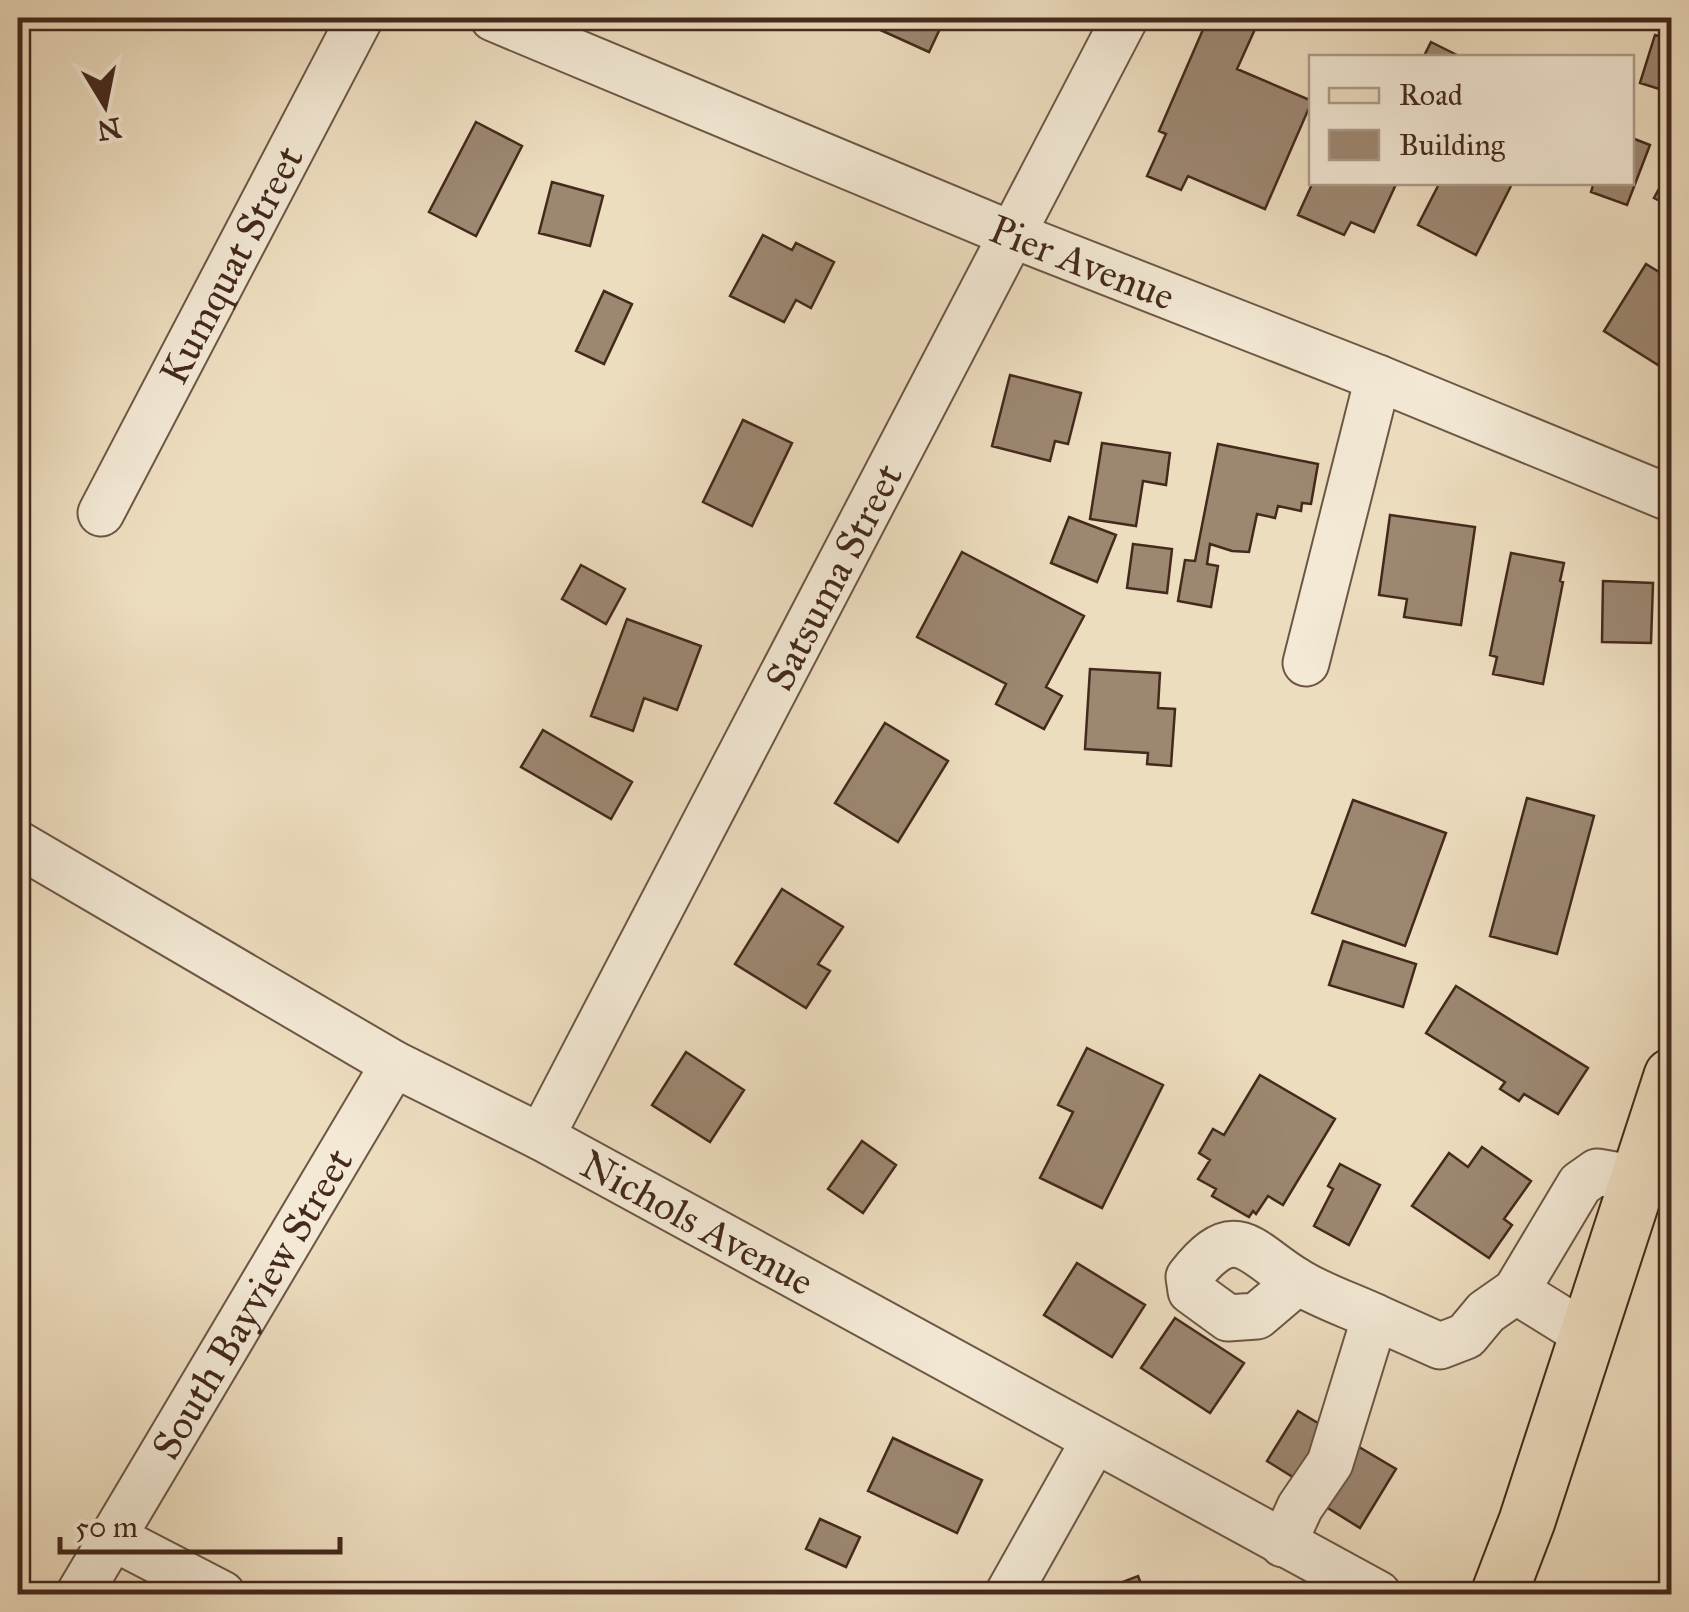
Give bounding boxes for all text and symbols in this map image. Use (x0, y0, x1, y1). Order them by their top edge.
north arrow (55, 55, 155, 155)
legend (1309, 55, 1634, 185)
text: Road (1399, 77, 1463, 113)
text: N (94, 110, 124, 148)
text: Building (1399, 127, 1506, 163)
street label: Kumquat Street (148, 137, 313, 392)
street label: Pier Avenue (983, 204, 1182, 320)
street label: Satsuma Street (754, 455, 913, 698)
street label: South Bayview Street (141, 1139, 363, 1467)
street label: Nichols Avenue (572, 1139, 822, 1306)
scale bar (60, 1492, 340, 1554)
text: 50 m (75, 1509, 138, 1545)

